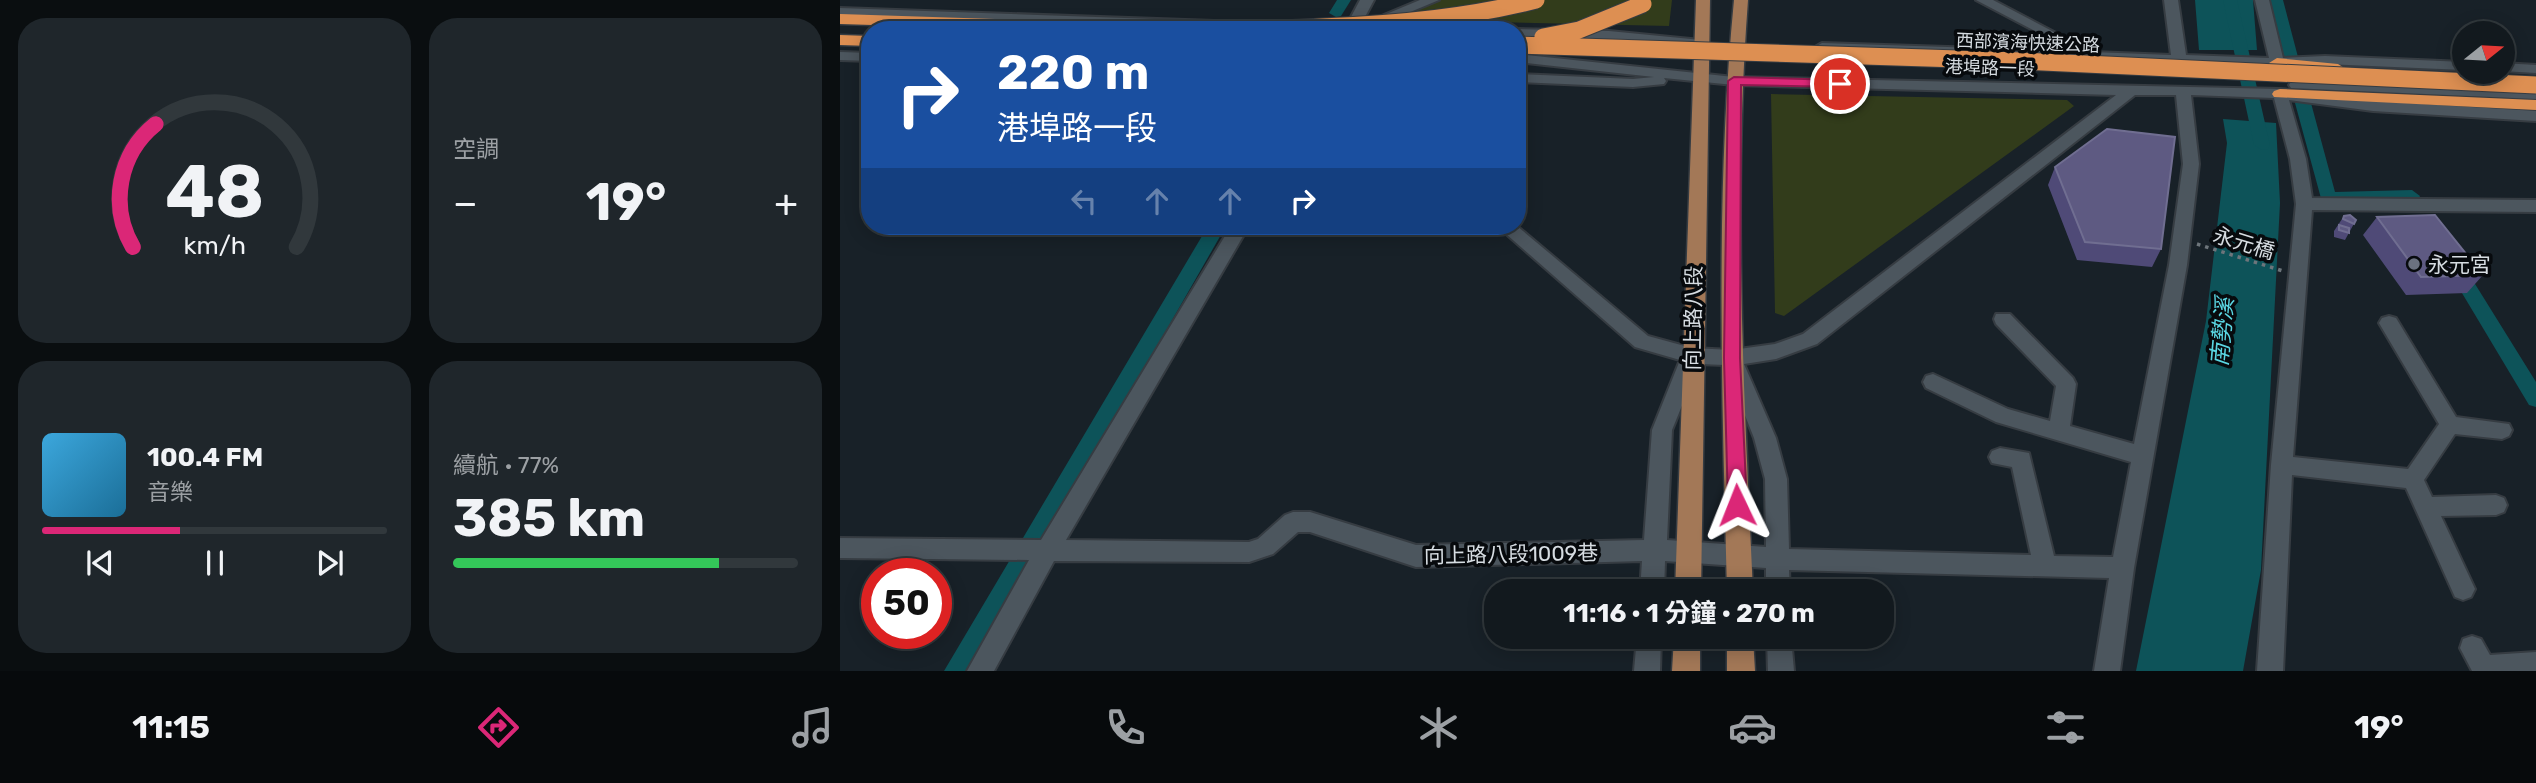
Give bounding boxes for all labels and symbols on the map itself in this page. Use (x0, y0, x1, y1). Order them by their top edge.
north arrow (2452, 21, 2515, 84)
street label: 西部濱海快速公路 (1956, 29, 2100, 57)
pin (1810, 54, 1870, 114)
street label: 港埠路一段 (1945, 55, 2035, 81)
street label: 永元橋 (2210, 222, 2278, 264)
place label: 永元宮 (2428, 252, 2491, 277)
marker: 永元宮 (2406, 256, 2422, 272)
street label: 向上路八段 (1680, 265, 1706, 371)
water label: 南勢溪 (2205, 293, 2239, 368)
position arrow (1700, 468, 1774, 542)
street label: 向上路八段1009巷 (1424, 540, 1598, 568)
speed limit sign: 50 (861, 558, 952, 649)

